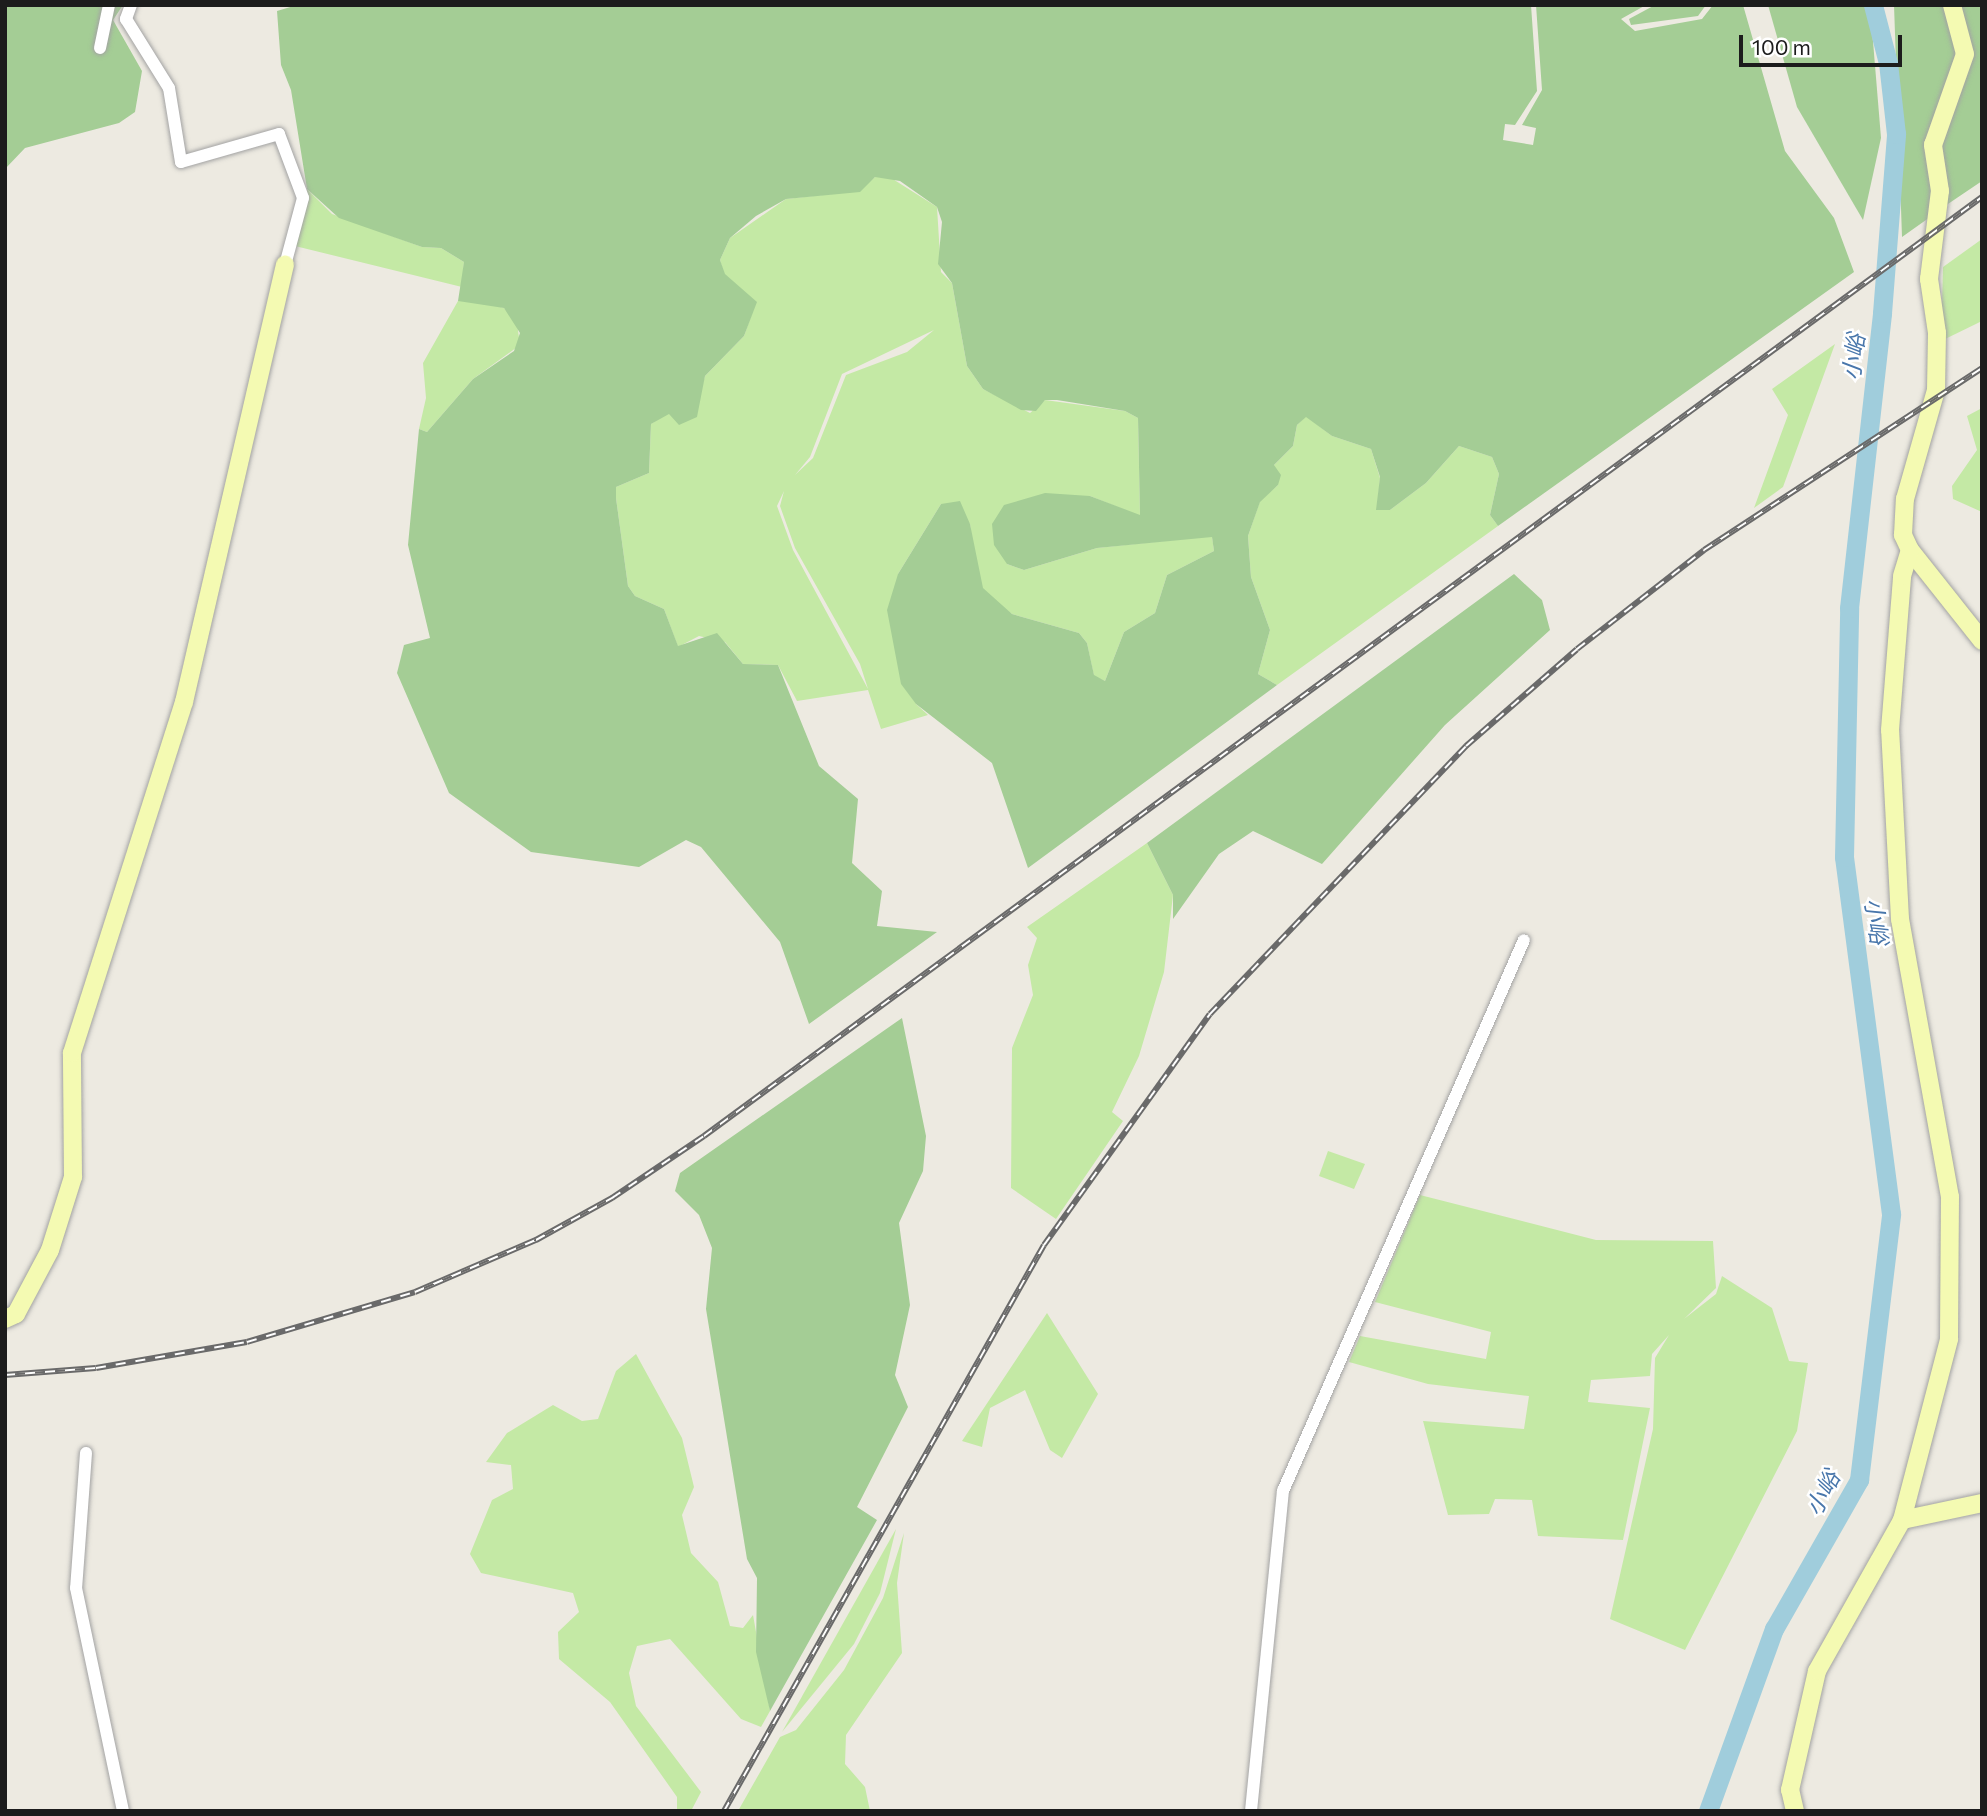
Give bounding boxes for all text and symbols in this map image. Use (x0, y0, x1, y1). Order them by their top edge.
scale bar (1742, 21, 1905, 65)
text: 100 m (1752, 34, 1811, 59)
water label: 小峪 (1836, 332, 1870, 382)
water label: 小峪 (1860, 896, 1894, 946)
water label: 小峪 (1799, 1466, 1845, 1520)

